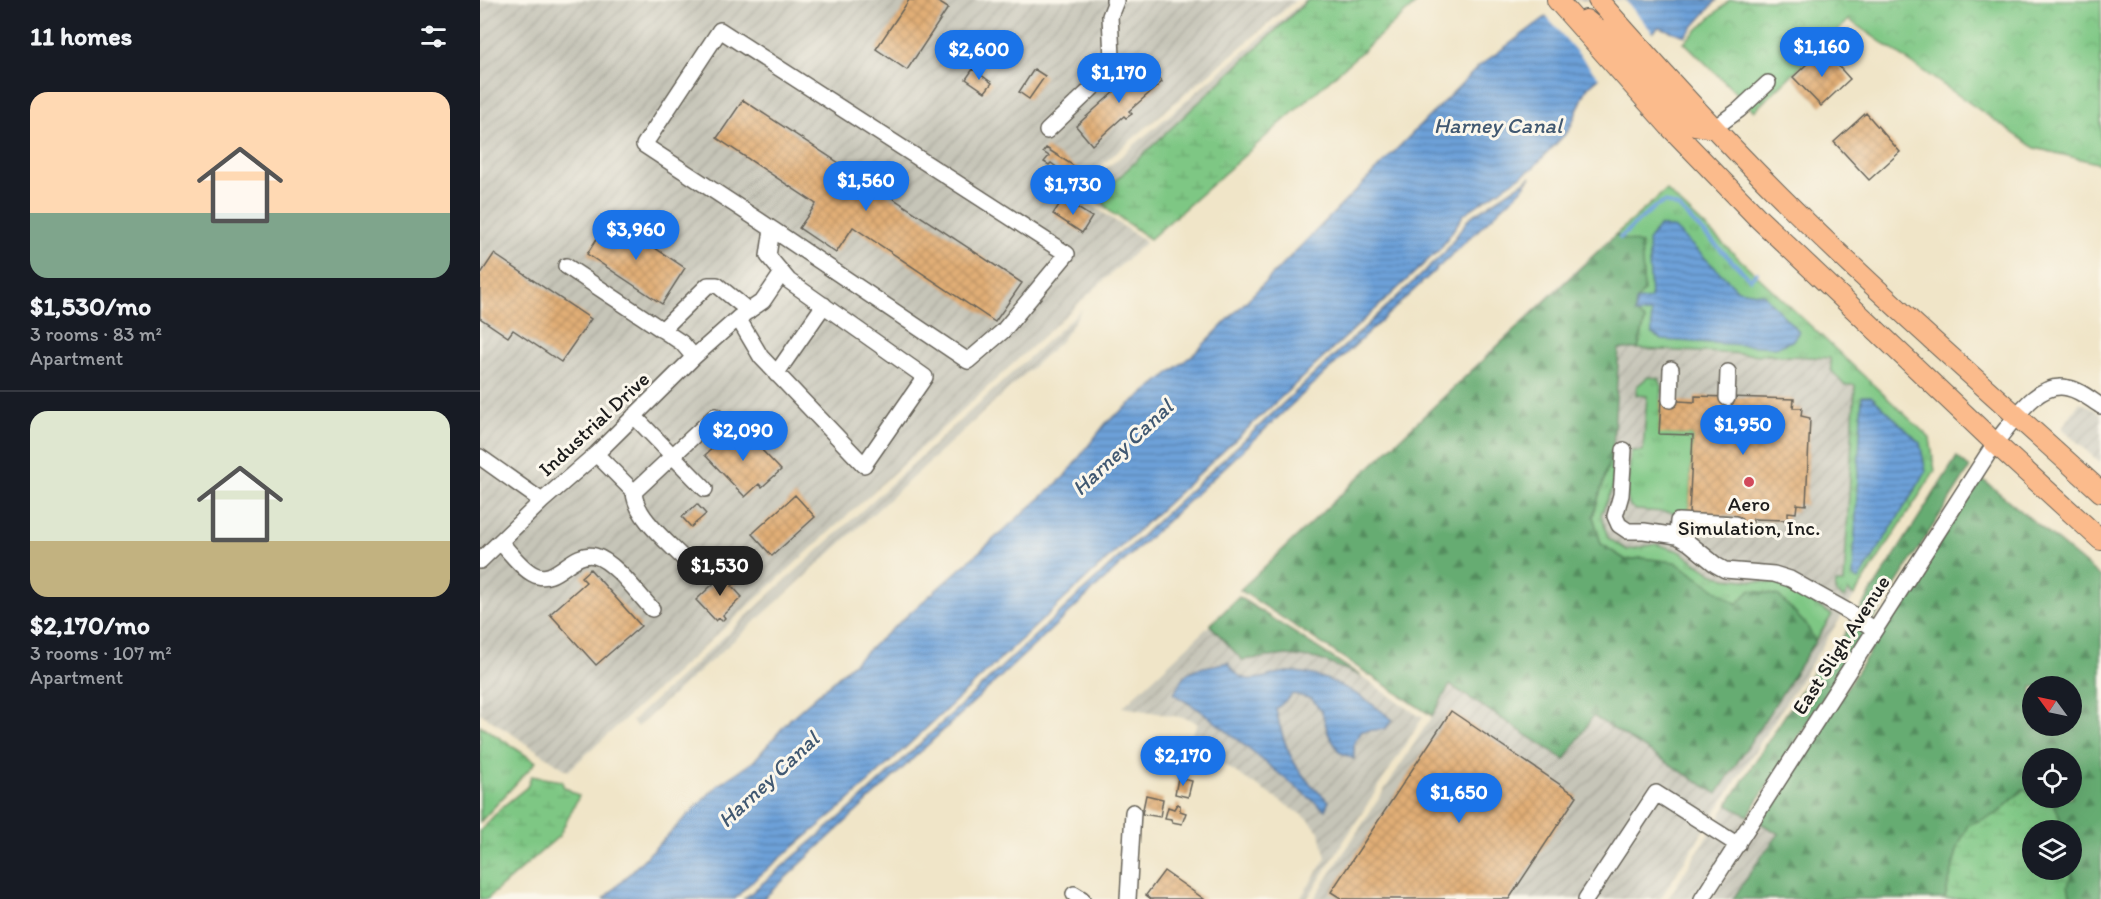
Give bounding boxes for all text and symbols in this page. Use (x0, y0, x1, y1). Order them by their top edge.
text: 11 homes (30, 20, 132, 52)
icon: filters (417, 20, 450, 53)
pin: $1,160 (1773, 27, 1871, 78)
pin: $2,600 (930, 30, 1028, 81)
text: $1,160 (1794, 34, 1850, 58)
text: $2,600 (949, 37, 1009, 61)
pin: $1,170 (1070, 53, 1168, 104)
text: $1,170 (1091, 60, 1147, 84)
water label: Harney Canal (1434, 112, 1564, 139)
icon: home (186, 131, 294, 239)
pin: $1,560 (817, 161, 915, 212)
pin: $1,730 (1024, 165, 1122, 216)
text: $1,560 (837, 168, 895, 192)
text: $1,730 (1044, 172, 1102, 196)
pin: $3,960 (587, 210, 685, 261)
text: $3,960 (606, 217, 666, 241)
text: $1,530/mo (30, 290, 151, 322)
text: 3 rooms · 83 m² (30, 322, 162, 346)
text: Apartment (30, 346, 123, 370)
street label: Industrial Drive (533, 366, 654, 481)
water label: Harney Canal (1066, 392, 1180, 501)
pin: $1,950 (1694, 405, 1792, 456)
pin: $2,090 (694, 411, 792, 462)
text: $1,950 (1714, 412, 1772, 436)
text: $2,090 (713, 418, 773, 442)
icon: home (186, 450, 294, 558)
marker: Aero Simulation, Inc. (1742, 475, 1756, 489)
place label: Aero Simulation, Inc. (1678, 491, 1820, 540)
pin: $1,530 (671, 546, 769, 597)
text: $1,530 (691, 553, 749, 577)
street label: East Sligh Avenue (1786, 571, 1895, 719)
text: $2,170/mo (30, 609, 150, 641)
text: 3 rooms · 107 m² (30, 641, 172, 665)
text: Apartment (30, 665, 123, 689)
north arrow (2022, 676, 2082, 736)
map controls (2022, 676, 2082, 880)
water label: Harney Canal (712, 724, 826, 833)
pin: $2,170 (1134, 736, 1232, 787)
text: $2,170 (1155, 743, 1211, 767)
button: locate (2022, 748, 2082, 808)
pin: $1,650 (1410, 773, 1508, 824)
text: $1,650 (1430, 780, 1488, 804)
button: layers (2022, 820, 2082, 880)

